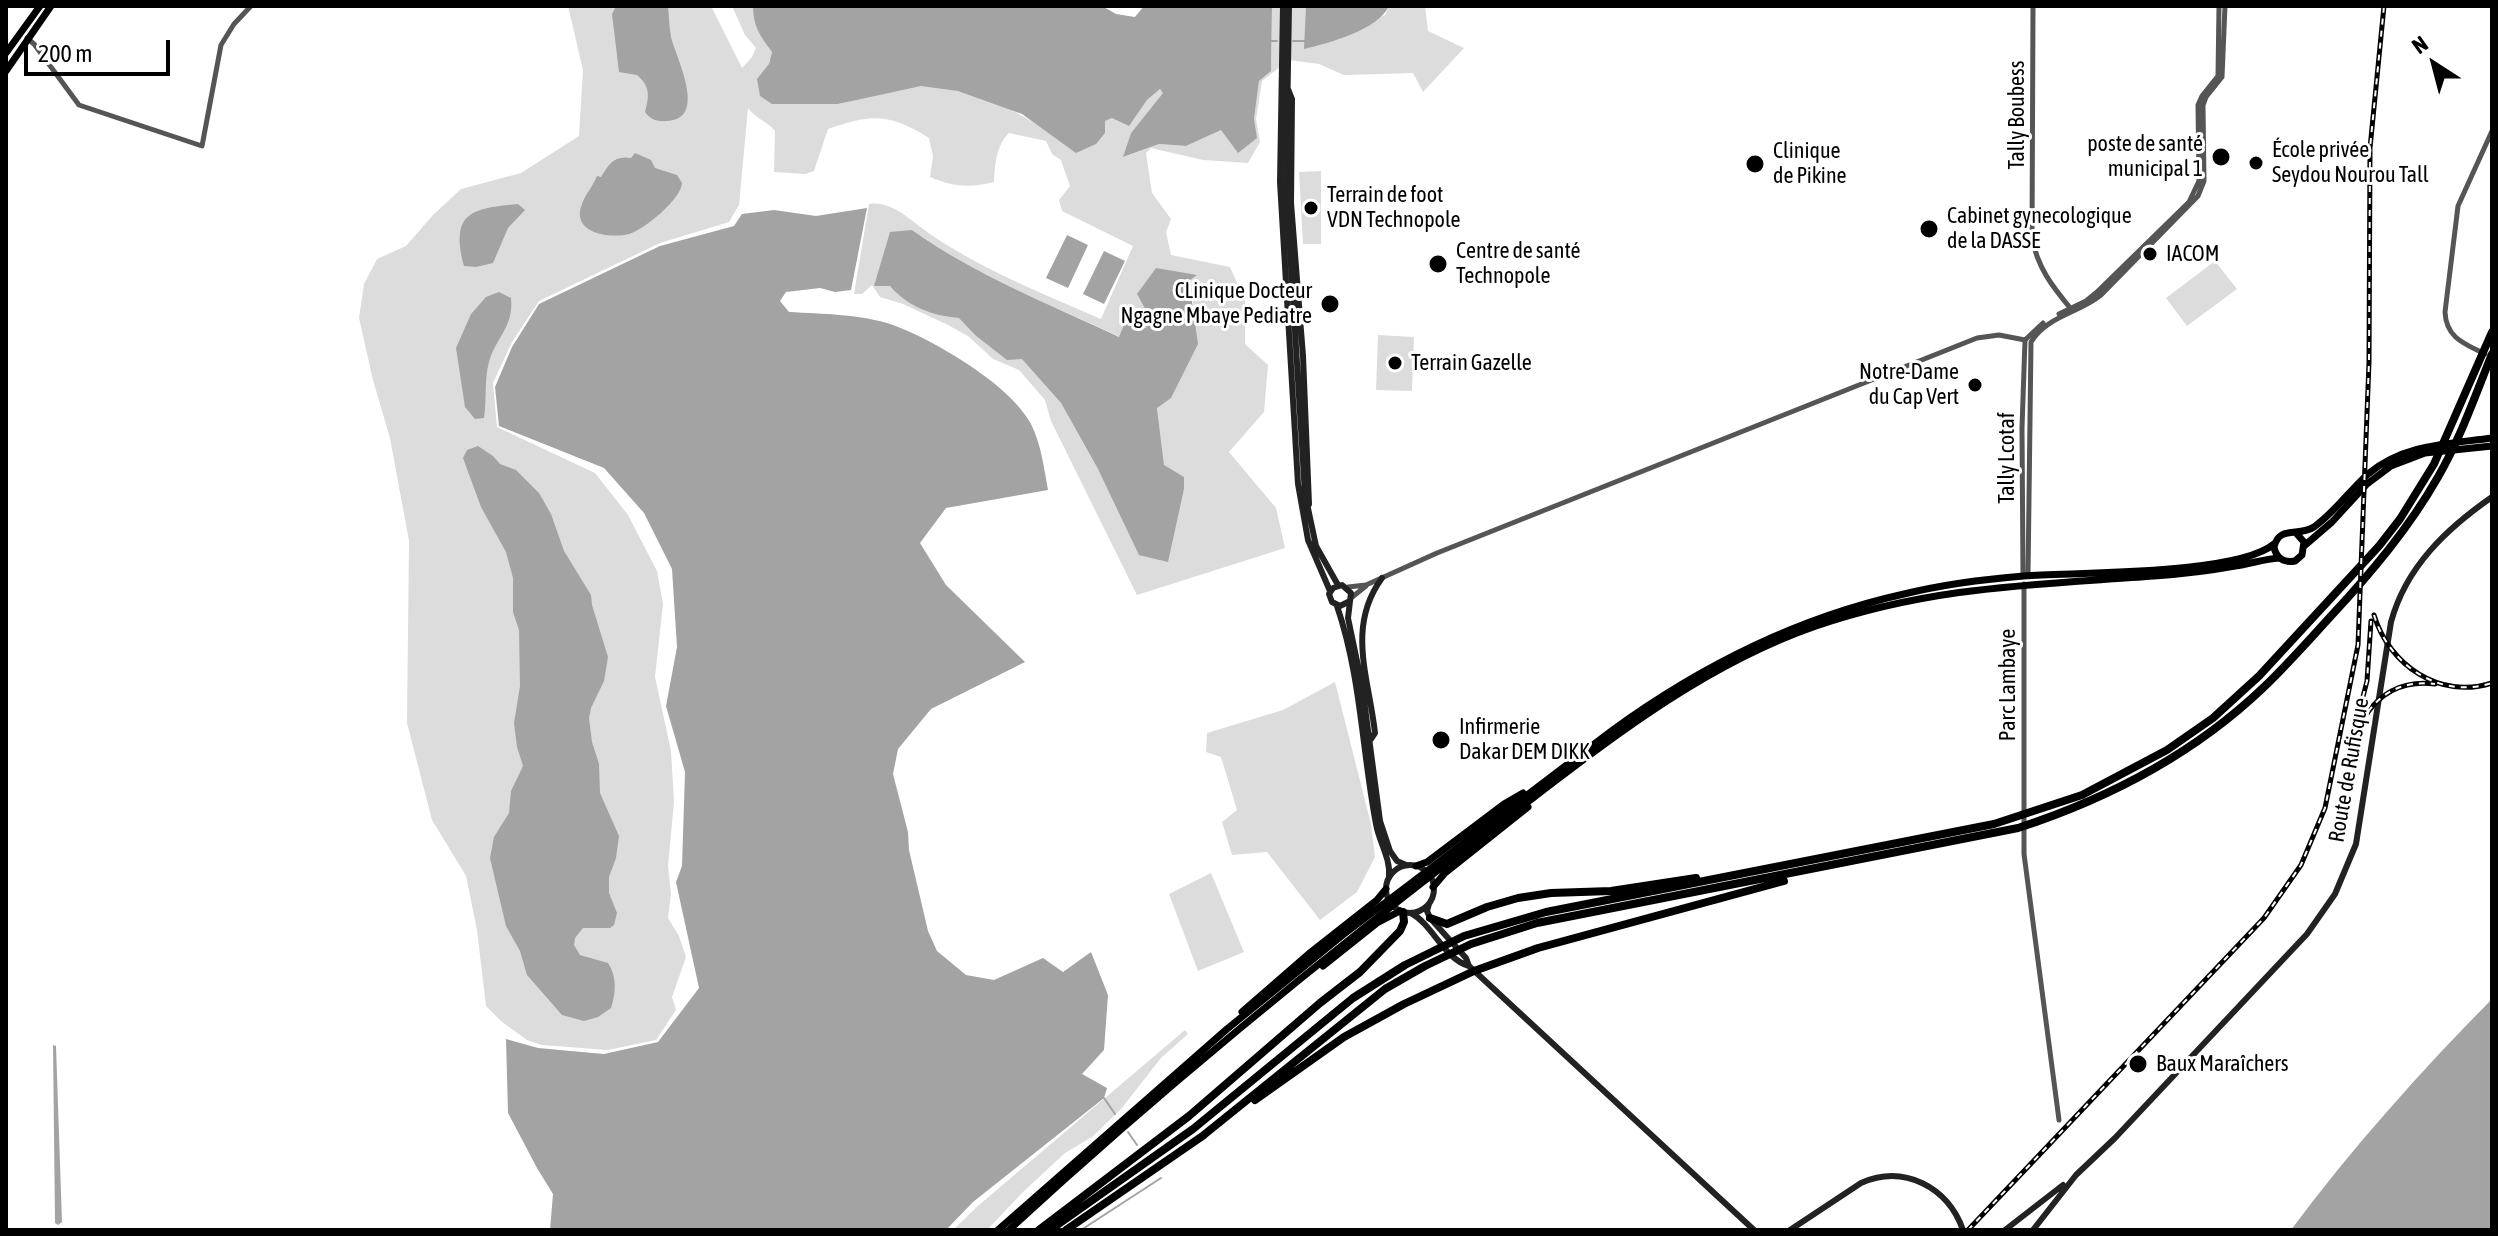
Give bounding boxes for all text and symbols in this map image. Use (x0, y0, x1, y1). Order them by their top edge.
scale bar (28, 24, 174, 74)
north arrow (2394, 24, 2474, 104)
text: N (2407, 30, 2433, 59)
text: 200 m (38, 40, 92, 67)
street label: Tally Boubess (2004, 60, 2030, 170)
place label: poste de santé municipal 1 (2087, 131, 2203, 182)
place label: École privée Seydou Nourou Tall (2272, 137, 2429, 188)
place label: Clinique de Pikine (1773, 138, 1847, 190)
marker: poste de santé municipal 1 (2210, 146, 2232, 168)
marker: Clinique de Pikine (1744, 153, 1766, 175)
marker: École privée Seydou Nourou Tall (2247, 154, 2265, 172)
place label: Terrain de foot VDN Technopole (1327, 182, 1460, 234)
marker: Terrain de foot VDN Technopole (1302, 199, 1320, 217)
place label: Cabinet gynecologique de la DASSE (1947, 203, 2132, 254)
marker: Cabinet gynecologique de la DASSE (1918, 218, 1940, 240)
place label: Centre de santé Technopole (1456, 238, 1581, 290)
place label: IACOM (2166, 241, 2219, 267)
marker: IACOM (2141, 245, 2159, 263)
marker: Centre de santé Technopole (1427, 253, 1449, 275)
place label: CLinique Docteur Ngagne Mbaye Pediatre (1120, 278, 1312, 330)
marker: CLinique Docteur Ngagne Mbaye Pediatre (1319, 293, 1341, 315)
place label: Terrain Gazelle (1411, 350, 1532, 376)
marker: Terrain Gazelle (1386, 354, 1404, 372)
place label: Notre-Dame du Cap Vert (1859, 359, 1959, 410)
marker: Notre-Dame du Cap Vert (1966, 376, 1984, 394)
street label: Tally Lcotaf (1994, 412, 2020, 504)
street label: Parc Lambaye (1995, 629, 2021, 741)
street label: Route de Rufisque (2323, 696, 2375, 844)
place label: Infirmerie Dakar DEM DIKK (1459, 714, 1590, 766)
marker: Infirmerie Dakar DEM DIKK (1430, 729, 1452, 751)
place label: Baux Maraîchers (2156, 1051, 2289, 1077)
marker: Baux Maraîchers (2127, 1053, 2149, 1075)

